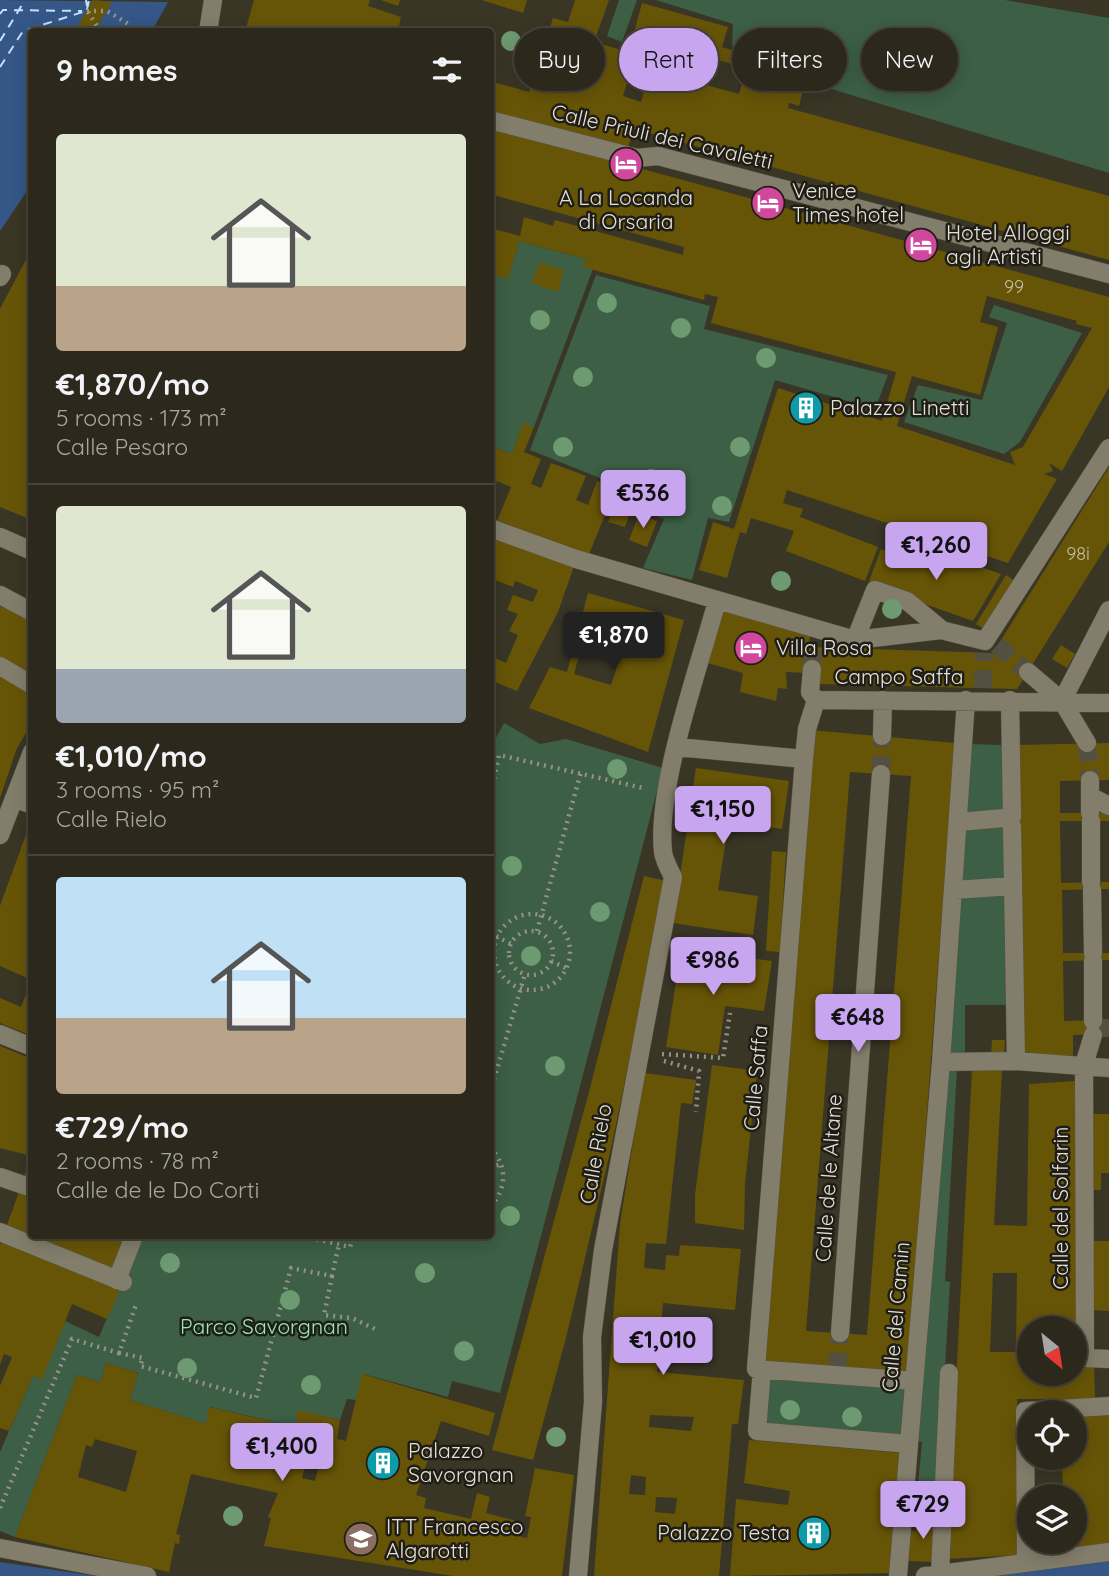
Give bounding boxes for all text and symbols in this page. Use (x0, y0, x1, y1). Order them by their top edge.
chip: Buy (514, 28, 605, 91)
chip: Rent (619, 28, 718, 91)
chip: Filters (732, 28, 847, 91)
chip: New (861, 28, 958, 91)
text: 9 homes (56, 51, 178, 89)
icon: filters (428, 51, 466, 89)
street label: Calle Priuli dei Cavaletti (549, 98, 775, 174)
hotel icon: A La Locanda di Orsaria (607, 145, 645, 183)
place label: Venice Times hotel (792, 177, 904, 227)
icon: home (198, 180, 324, 306)
place label: A La Locanda di Orsaria (559, 184, 693, 234)
hotel icon: Venice Times hotel (749, 184, 787, 222)
place label: Hotel Alloggi agli Artisti (946, 219, 1070, 269)
hotel icon: Hotel Alloggi agli Artisti (902, 226, 940, 264)
house number: 99 (1004, 275, 1024, 298)
text: €1,870/mo (56, 365, 209, 403)
building icon: Palazzo Linetti (787, 389, 825, 427)
place label: Palazzo Linetti (830, 394, 969, 420)
text: 5 rooms · 173 m² (56, 403, 227, 432)
text: Calle Pesaro (56, 432, 188, 461)
pin: €536 (602, 470, 684, 530)
text: €536 (617, 478, 669, 507)
pin: €1,260 (879, 522, 993, 582)
text: €1,260 (901, 530, 971, 559)
house number: 98i (1066, 542, 1090, 565)
icon: home (198, 552, 324, 678)
pin: €1,870 (557, 612, 671, 672)
text: €1,870 (579, 620, 649, 649)
hotel icon: Villa Rosa (732, 629, 770, 667)
place label: Villa Rosa (776, 634, 872, 660)
street label: Campo Saffa (834, 663, 964, 689)
text: €1,010/mo (56, 737, 207, 775)
text: 3 rooms · 95 m² (56, 775, 219, 804)
pin: €1,150 (666, 786, 780, 846)
text: €1,150 (691, 794, 755, 823)
text: Calle Rielo (56, 804, 167, 833)
icon: home (198, 923, 324, 1049)
pin: €986 (672, 937, 754, 997)
text: €986 (687, 945, 739, 974)
pin: €648 (817, 995, 899, 1054)
text: €648 (831, 1002, 885, 1031)
street label: Calle Saffa (737, 1024, 773, 1132)
street label: Calle de le Altane (809, 1093, 847, 1263)
street label: Calle Rielo (573, 1102, 617, 1206)
text: €729/mo (56, 1108, 189, 1146)
street label: Calle del Solfarin (1047, 1127, 1073, 1289)
text: 2 rooms · 78 m² (56, 1146, 219, 1175)
text: Calle de le Do Corti (56, 1175, 260, 1204)
street label: Calle del Camin (875, 1241, 915, 1393)
park label: Parco Savorgnan (180, 1313, 348, 1339)
north arrow (1017, 1316, 1087, 1386)
map controls (1017, 1316, 1087, 1554)
pin: €1,010 (606, 1318, 720, 1377)
text: €1,010 (630, 1325, 696, 1354)
button: locate (1017, 1400, 1087, 1470)
pin: €1,400 (225, 1424, 339, 1483)
text: €1,400 (246, 1431, 318, 1460)
place label: Palazzo Savorgnan (408, 1437, 514, 1487)
building icon: Palazzo Savorgnan (364, 1444, 402, 1482)
pin: €729 (882, 1482, 964, 1541)
button: layers (1017, 1484, 1087, 1554)
text: €729 (896, 1489, 950, 1518)
place label: ITT Francesco Algarotti (386, 1513, 524, 1563)
building icon: Palazzo Testa (795, 1514, 833, 1552)
place label: Palazzo Testa (657, 1519, 790, 1545)
school or university icon: ITT Francesco Algarotti (342, 1520, 380, 1558)

